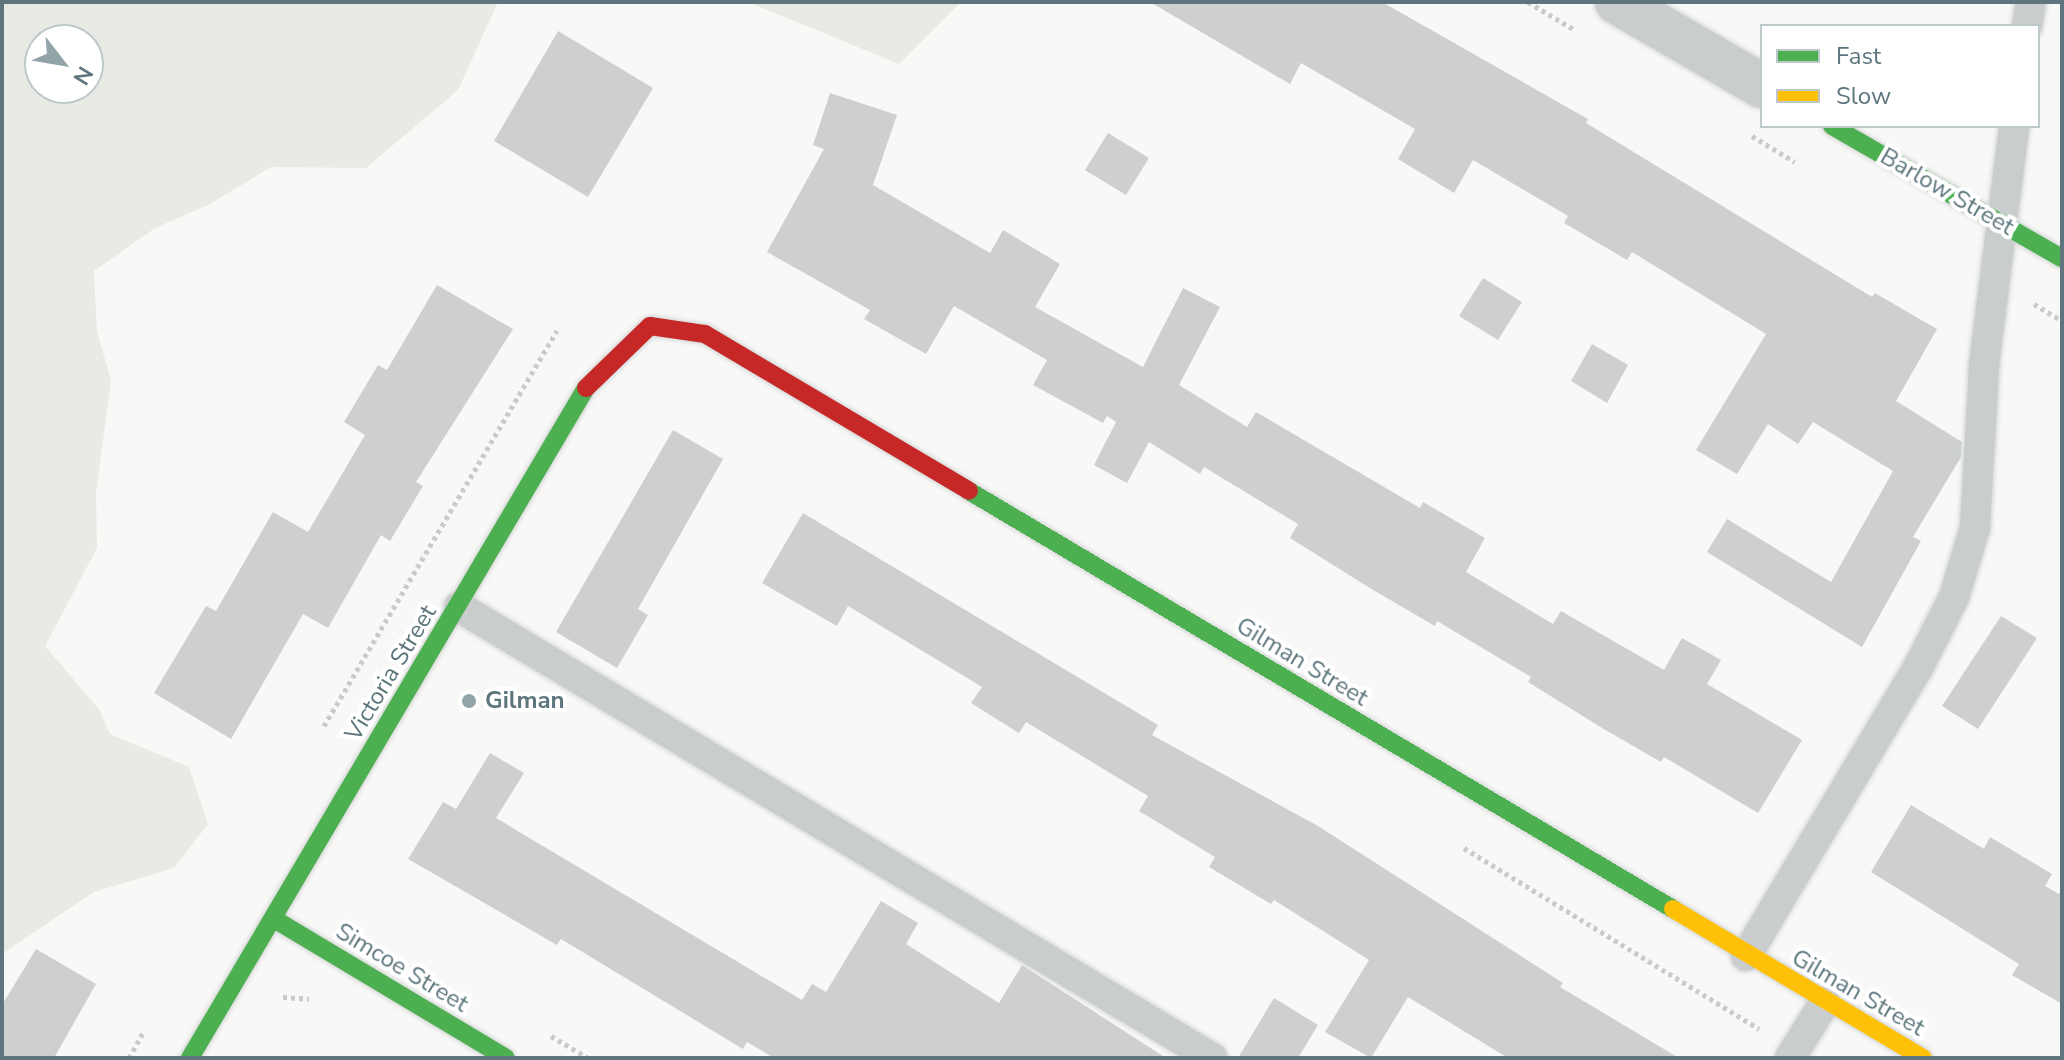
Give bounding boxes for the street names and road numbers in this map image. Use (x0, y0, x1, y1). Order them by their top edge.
street label: Barlow Street (1875, 142, 2019, 242)
street label: Victoria Street (339, 600, 443, 746)
street label: Gilman Street (1231, 611, 1373, 713)
street label: Simcoe Street (331, 917, 473, 1019)
street label: Gilman Street (1786, 943, 1930, 1043)

